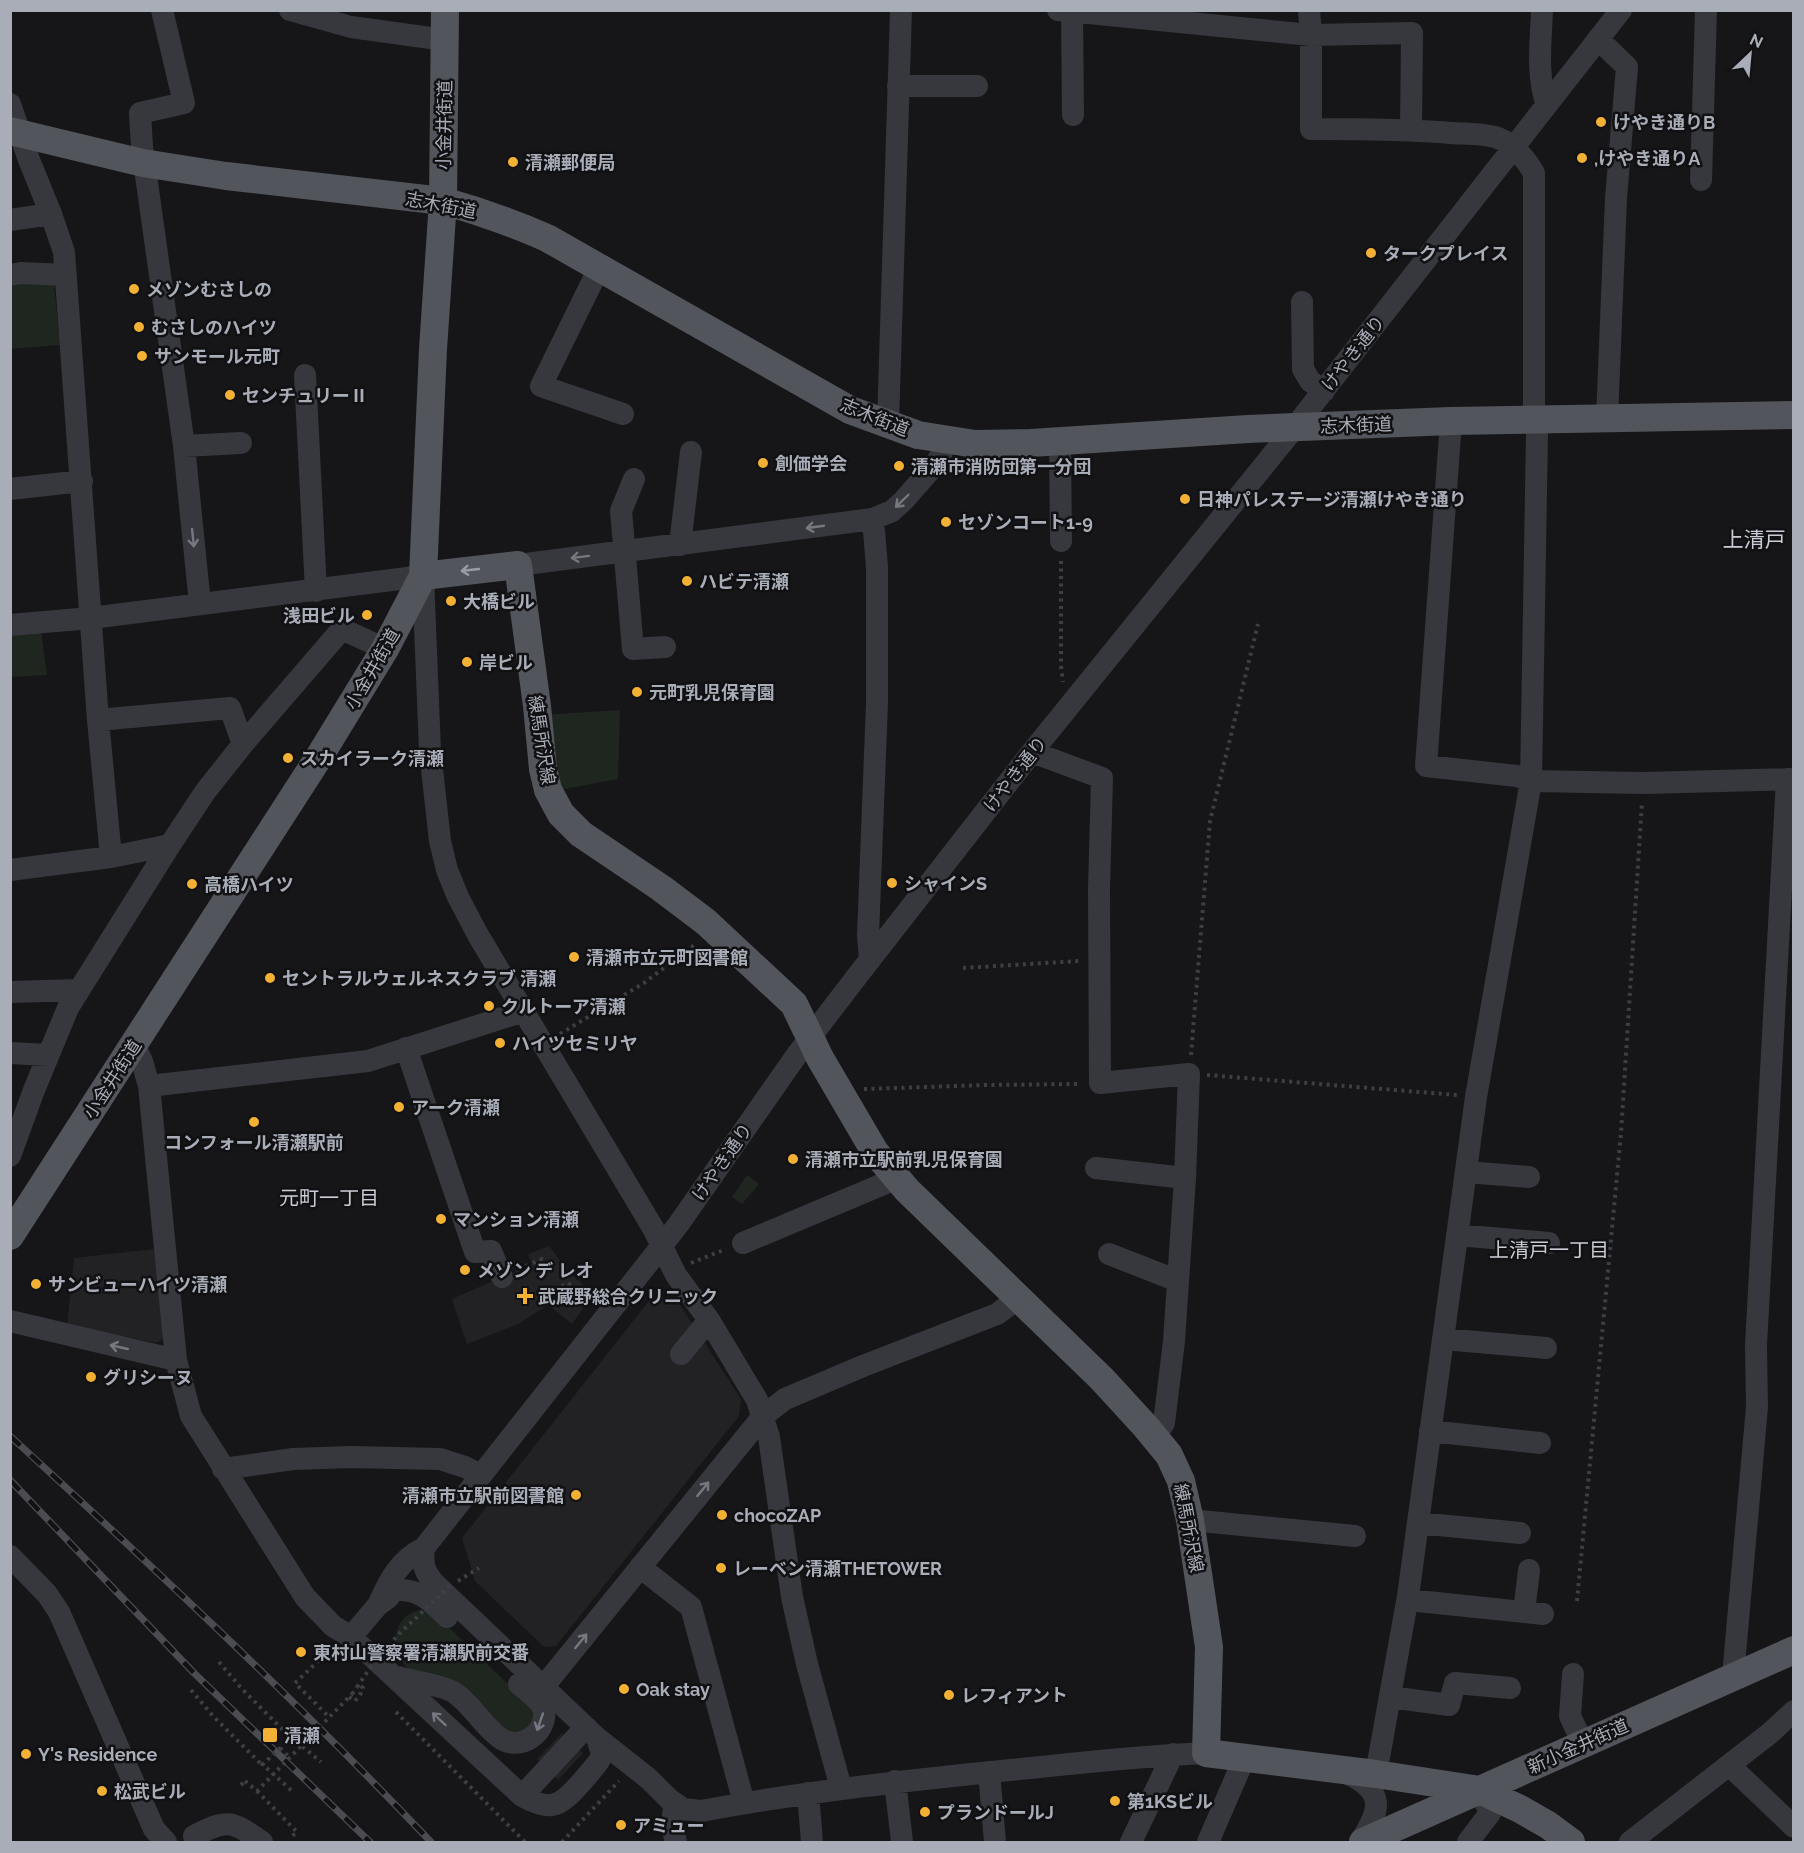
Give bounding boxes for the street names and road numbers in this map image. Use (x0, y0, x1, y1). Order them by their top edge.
street label: 小金井街道 (433, 80, 455, 170)
street label: 志木街道 (404, 188, 478, 222)
street label: けやき通り (1317, 311, 1389, 395)
street label: 志木街道 (838, 394, 912, 440)
street label: 志木街道 (1320, 413, 1392, 437)
street label: 小金井街道 (340, 625, 404, 713)
street label: 練馬所沢線 (525, 694, 559, 786)
street label: けやき通り (979, 732, 1051, 816)
street label: 小金井街道 (79, 1036, 145, 1122)
street label: けやき通り (688, 1119, 756, 1205)
street label: 練馬所沢線 (1170, 1482, 1208, 1574)
street label: 新小金井街道 (1524, 1714, 1632, 1778)

